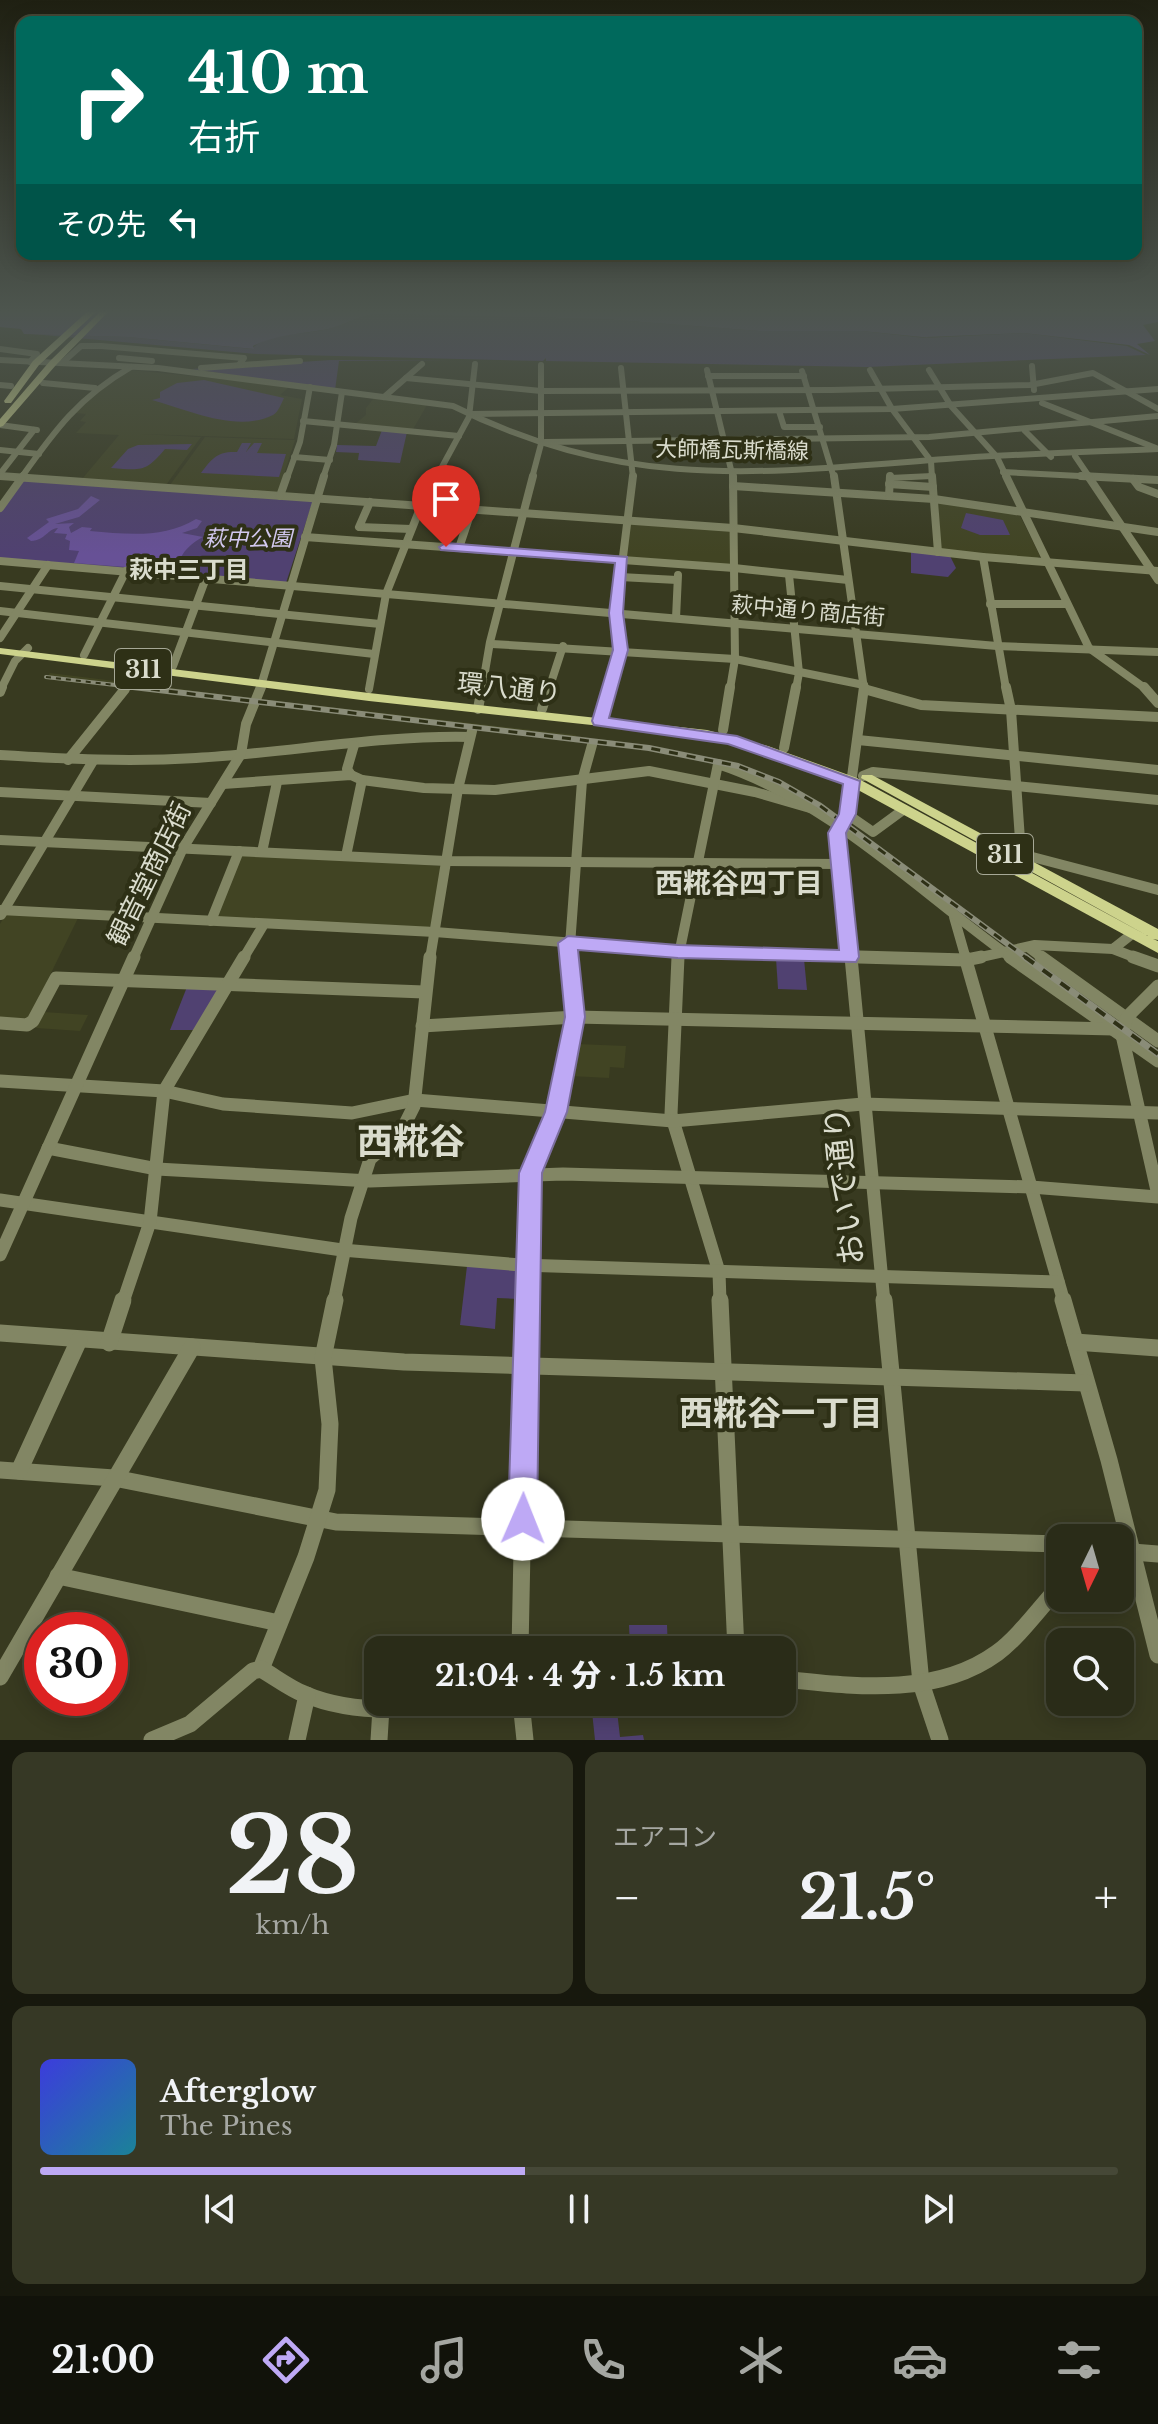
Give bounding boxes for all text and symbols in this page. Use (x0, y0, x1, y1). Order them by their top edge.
text: 410 m (188, 39, 369, 108)
icon: right (56, 48, 160, 152)
text: 右折 (188, 115, 260, 160)
icon: left (162, 200, 206, 244)
text: その先 (56, 206, 146, 243)
street label: 大師橋瓦斯橋線 (655, 435, 809, 465)
pin (412, 465, 480, 547)
icon: arrive (424, 477, 468, 521)
park label: 萩中公園 (204, 525, 295, 552)
district label: 萩中三丁目 (129, 555, 249, 584)
street label: 萩中通り商店街 (730, 591, 886, 631)
road number: 311 (115, 649, 171, 689)
street label: 環八通り (456, 667, 562, 709)
street label: 観音堂商店街 (100, 797, 198, 951)
road number: 311 (977, 834, 1033, 874)
district label: 西糀谷四丁目 (655, 866, 823, 901)
street label: おいで通り (816, 1105, 872, 1267)
district label: 西糀谷 (357, 1119, 465, 1164)
district label: 西糀谷一丁目 (679, 1392, 883, 1434)
position arrow (481, 1477, 565, 1561)
north arrow (1046, 1524, 1134, 1612)
map controls (1046, 1524, 1134, 1716)
speed limit sign: 30 (24, 1612, 128, 1716)
button: search (1046, 1628, 1134, 1716)
text: 21:04 · 4 分 · 1.5 km (435, 1657, 725, 1694)
text: 28 (226, 1792, 359, 1921)
text: エアコン (613, 1821, 717, 1853)
text: 21.5° (799, 1861, 936, 1935)
text: − (613, 1870, 641, 1925)
text: + (1094, 1870, 1118, 1925)
text: km/h (256, 1909, 329, 1941)
text: Afterglow (160, 2073, 316, 2110)
text: The Pines (160, 2110, 292, 2142)
icon: previous (198, 2187, 242, 2231)
icon: pause (557, 2187, 601, 2231)
icon: next (916, 2187, 960, 2231)
icon: directions (258, 2332, 314, 2388)
icon: music (416, 2332, 472, 2388)
icon: phone (575, 2332, 631, 2388)
icon: climate (733, 2332, 789, 2388)
icon: car (892, 2332, 948, 2388)
icon: filters (1051, 2332, 1107, 2388)
text: 21:00 (51, 2338, 155, 2383)

